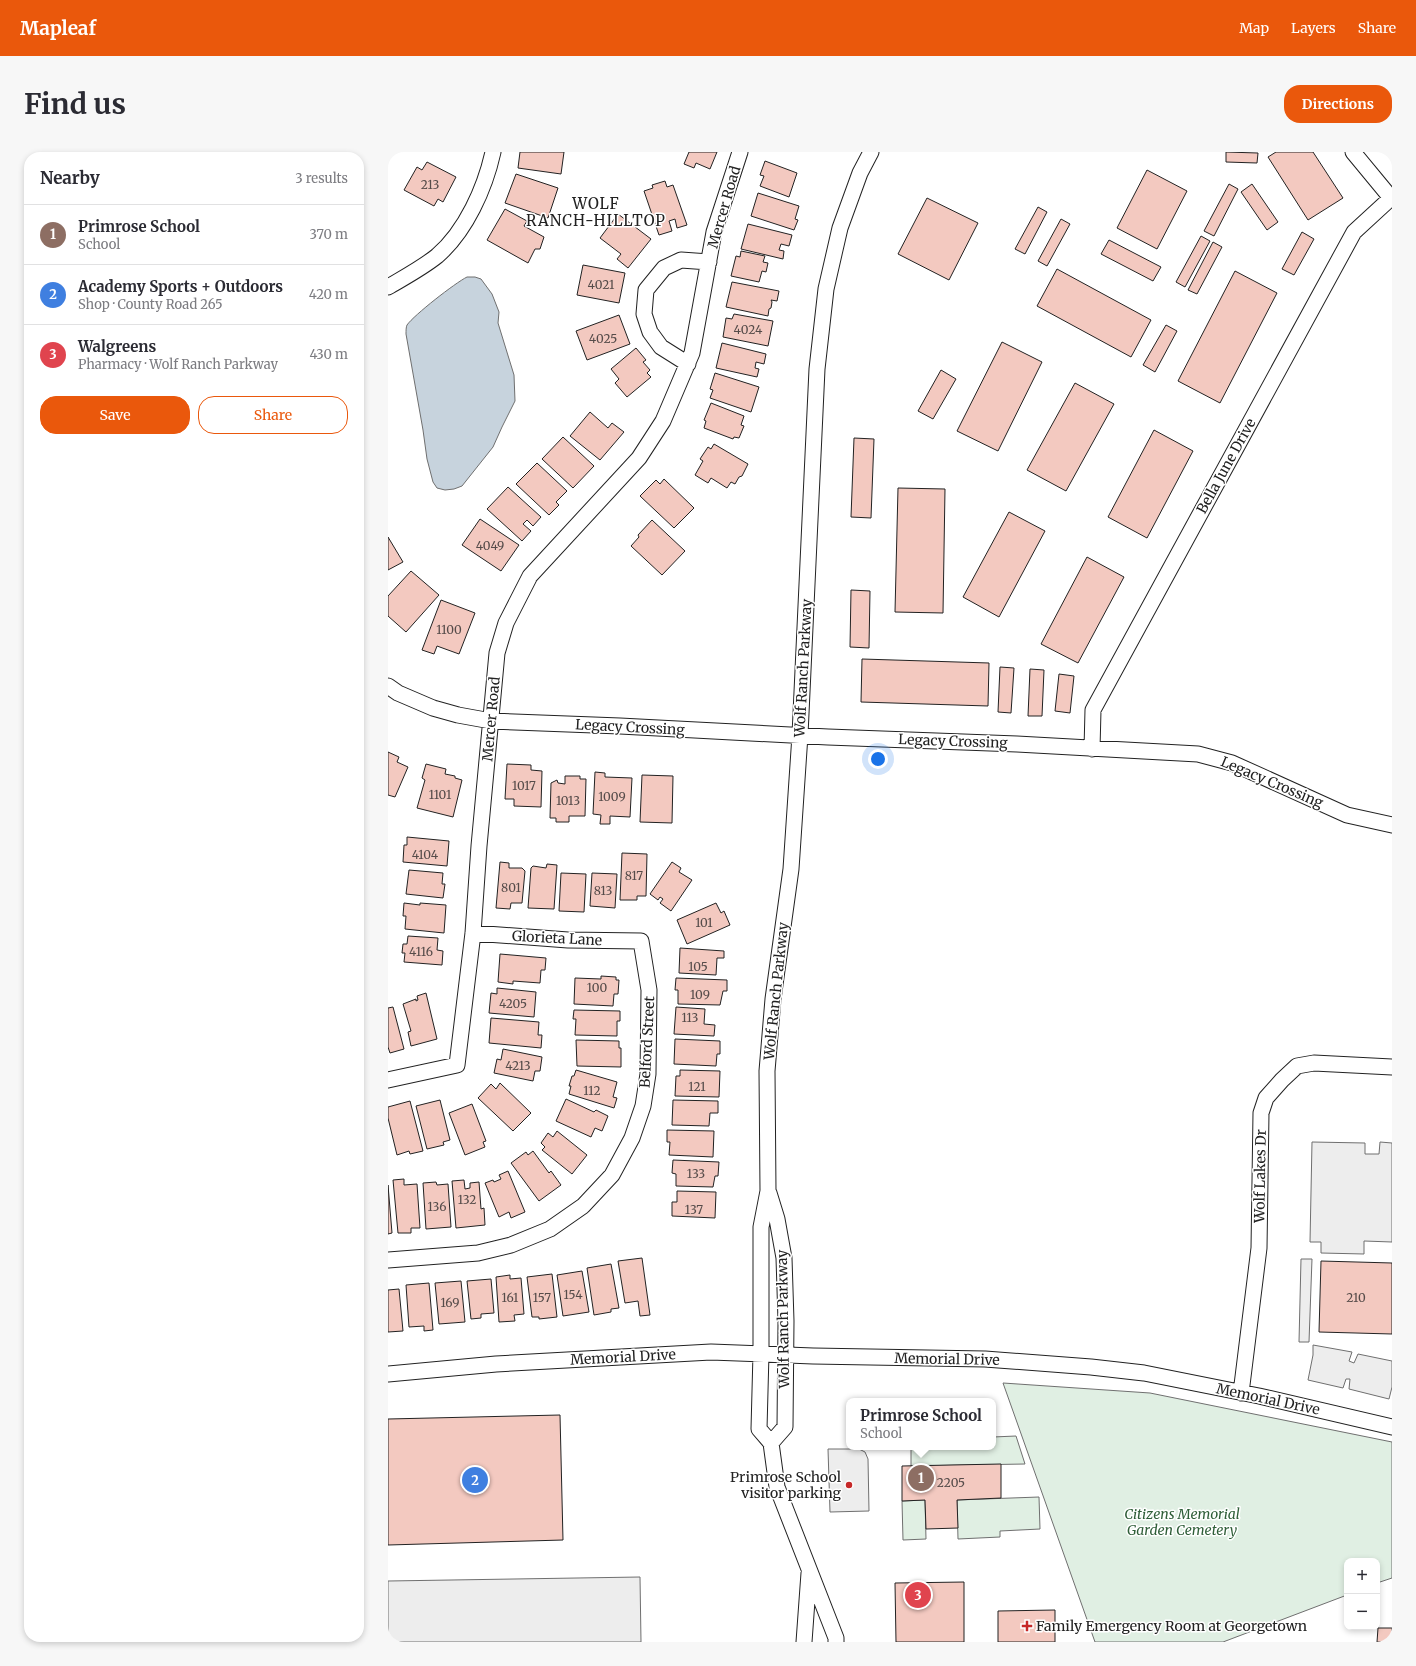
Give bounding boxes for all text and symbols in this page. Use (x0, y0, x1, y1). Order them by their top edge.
text: Mapleaf (20, 16, 96, 40)
text: Map (1239, 19, 1269, 37)
text: Layers (1291, 19, 1336, 37)
text: Share (1358, 19, 1396, 37)
button: Directions (1284, 85, 1392, 123)
text: Find us (24, 86, 126, 122)
street label: Mercer Road (704, 163, 744, 250)
text: Nearby (40, 167, 100, 189)
text: 3 results (295, 170, 348, 187)
house number: 213 (421, 177, 439, 192)
district label: WOLF RANCH-HILLTOP (526, 194, 666, 230)
text: Primrose School (78, 217, 200, 236)
text: 1 (50, 226, 56, 243)
text: 370 m (310, 226, 348, 243)
text: School (78, 236, 120, 253)
text: Academy Sports + Outdoors (78, 277, 283, 296)
house number: 4021 (588, 277, 615, 292)
text: 2 (49, 286, 57, 303)
text: 420 m (309, 286, 348, 303)
text: Shop · County Road 265 (78, 296, 223, 313)
house number: 4024 (734, 322, 763, 337)
house number: 4025 (589, 331, 617, 346)
text: Walgreens (78, 337, 156, 356)
text: 3 (49, 346, 57, 363)
text: 430 m (309, 346, 348, 363)
text: Pharmacy · Wolf Ranch Parkway (78, 356, 278, 373)
button: Save (40, 396, 190, 434)
button: Share (198, 396, 348, 434)
street label: Bella June Drive (1192, 415, 1260, 517)
house number: 4049 (476, 538, 504, 553)
street label: Wolf Ranch Parkway (790, 597, 816, 739)
house number: 1100 (436, 622, 462, 637)
street label: Mercer Road (478, 675, 504, 762)
street label: Legacy Crossing (575, 715, 686, 739)
street label: Legacy Crossing (898, 730, 1009, 752)
your location (868, 749, 888, 769)
street label: Legacy Crossing (1218, 752, 1326, 812)
house number: 1017 (512, 778, 536, 793)
house number: 1101 (429, 787, 452, 802)
house number: 1009 (598, 789, 626, 804)
house number: 1013 (556, 793, 580, 808)
house number: 4104 (412, 847, 439, 862)
house number: 817 (625, 868, 643, 883)
house number: 801 (501, 880, 521, 895)
house number: 813 (594, 883, 612, 898)
house number: 101 (695, 915, 713, 930)
street label: Wolf Ranch Parkway (760, 920, 792, 1062)
street label: Glorieta Lane (511, 927, 603, 949)
house number: 4116 (409, 944, 433, 959)
house number: 105 (688, 959, 708, 974)
house number: 100 (587, 980, 607, 995)
house number: 109 (690, 987, 710, 1002)
street label: Belford Street (636, 995, 658, 1089)
house number: 4205 (499, 996, 527, 1011)
house number: 113 (681, 1010, 699, 1025)
house number: 4213 (505, 1058, 531, 1073)
house number: 121 (688, 1079, 706, 1094)
house number: 112 (583, 1083, 601, 1098)
street label: Wolf Lakes Dr (1250, 1129, 1270, 1224)
house number: 133 (687, 1166, 705, 1181)
house number: 132 (458, 1192, 476, 1207)
house number: 136 (427, 1199, 447, 1214)
house number: 137 (685, 1202, 703, 1217)
street label: Wolf Ranch Parkway (773, 1249, 793, 1389)
house number: 154 (563, 1287, 583, 1302)
house number: 161 (502, 1290, 519, 1305)
house number: 157 (533, 1290, 551, 1305)
house number: 210 (1346, 1290, 1366, 1305)
house number: 169 (440, 1295, 460, 1310)
street label: Memorial Drive (570, 1345, 676, 1369)
street label: Memorial Drive (894, 1349, 1000, 1369)
street label: Memorial Drive (1215, 1379, 1321, 1419)
popup (846, 1398, 996, 1450)
text: Primrose School (860, 1406, 982, 1425)
text: School (860, 1425, 902, 1442)
pin: 1 (908, 1463, 934, 1493)
pin: 2 (462, 1465, 488, 1495)
place label: Primrose School visitor parking (730, 1468, 842, 1502)
house number: 2205 (937, 1475, 965, 1490)
marker: Primrose School visitor parking (844, 1480, 854, 1490)
park label: Citizens Memorial Garden Cemetery (1124, 1505, 1240, 1539)
map controls (1344, 1558, 1380, 1630)
button: + (1344, 1558, 1380, 1594)
pin: 3 (905, 1580, 931, 1610)
button: − (1344, 1594, 1380, 1630)
place label: Family Emergency Room at Georgetown (1036, 1617, 1307, 1635)
marker: Family Emergency Room at Georgetown (1021, 1620, 1033, 1632)

